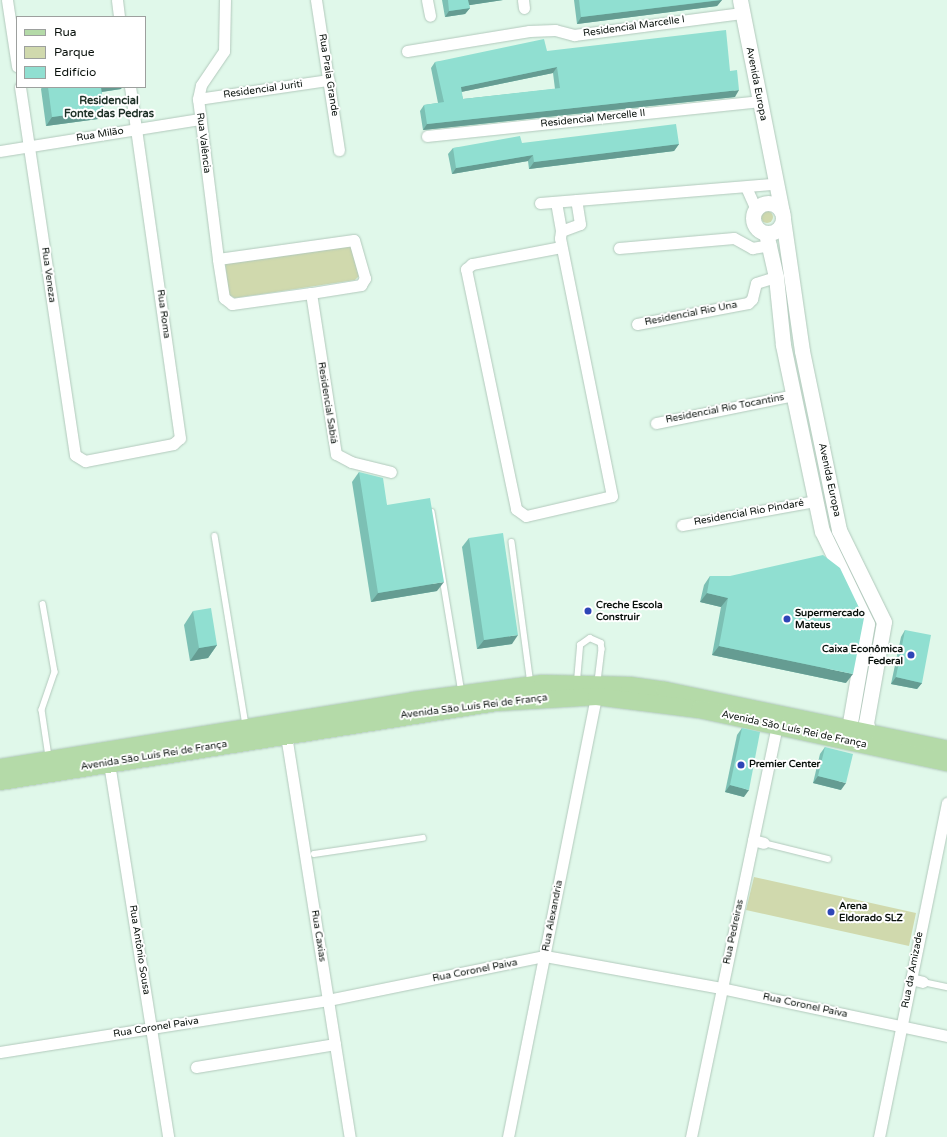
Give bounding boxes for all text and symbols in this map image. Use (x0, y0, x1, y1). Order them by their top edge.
street label: Residencial Marcelle I (582, 14, 686, 40)
legend (16, 16, 146, 88)
text: Rua (54, 25, 77, 39)
street label: Rua Praia Grande (316, 33, 340, 117)
text: Parque (54, 45, 95, 59)
street label: Avenida Europa (743, 46, 769, 122)
text: Edifício (54, 65, 96, 79)
street label: Residencial Juriti (223, 78, 303, 102)
district label: Residencial Fonte das Pedras (64, 95, 154, 121)
street label: Residencial Mercelle II (540, 108, 646, 130)
street label: Rua Valência (193, 112, 213, 174)
street label: Rua Milão (76, 125, 124, 145)
street label: Rua Veneza (38, 247, 58, 303)
street label: Rua Roma (154, 289, 172, 339)
street label: Residencial Rio Una (644, 299, 738, 329)
street label: Residencial Sabiá (315, 361, 339, 445)
street label: Residencial Rio Tocantins (665, 392, 785, 426)
street label: Avenida Europa (815, 442, 843, 518)
street label: Residencial Rio Pindaré (693, 497, 805, 529)
place label: Creche Escola Construir (596, 599, 662, 622)
marker: Creche Escola Construir (583, 606, 593, 616)
place label: Supermercado Mateus (795, 607, 865, 630)
marker: Supermercado Mateus (782, 614, 792, 624)
place label: Caixa Econômica Federal (822, 643, 903, 666)
marker: Caixa Econômica Federal (906, 650, 916, 660)
street label: Avenida São Luís Rei de França (400, 692, 548, 722)
street label: Avenida São Luís Rei de França (720, 709, 868, 751)
street label: Avenida São Luís Rei de França (80, 738, 228, 774)
place label: Premier Center (749, 759, 820, 771)
marker: Premier Center (736, 760, 746, 770)
street label: Rua Alexandria (540, 879, 566, 953)
street label: Rua Pedreiras (721, 898, 747, 966)
place label: Arena Eldorado SLZ (839, 900, 903, 924)
street label: Rua Antônio Sousa (126, 904, 152, 996)
marker: Arena Eldorado SLZ (826, 907, 836, 917)
street label: Rua Caxias (308, 909, 328, 963)
street label: Rua da Amizade (900, 931, 926, 1009)
street label: Rua Coronel Paiva (431, 957, 519, 985)
street label: Rua Coronel Paiva (762, 991, 848, 1021)
street label: Rua Coronel Paiva (112, 1015, 200, 1041)

